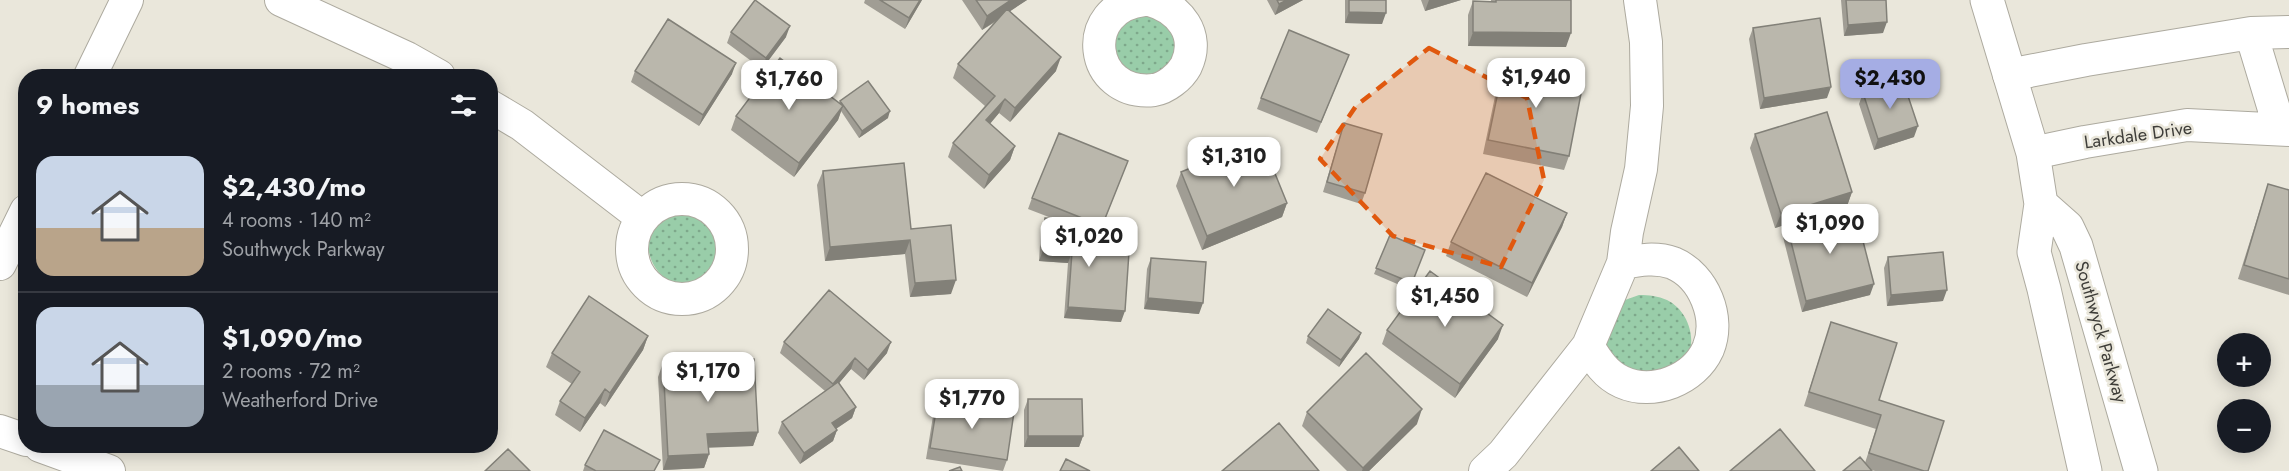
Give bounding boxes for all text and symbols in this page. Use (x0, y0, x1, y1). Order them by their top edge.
pin: $1,940 (1487, 58, 1585, 109)
pin: $2,430 (1841, 59, 1939, 110)
pin: $1,760 (740, 60, 838, 111)
text: $1,940 (1501, 63, 1571, 92)
text: $2,430 (1854, 64, 1926, 93)
text: $1,760 (755, 65, 823, 94)
text: 9 homes (36, 86, 139, 124)
icon: filters (447, 89, 480, 122)
street label: Larkdale Drive (2082, 115, 2194, 155)
pin: $1,310 (1185, 137, 1283, 188)
text: $1,310 (1202, 142, 1266, 171)
text: $2,430/mo (222, 168, 366, 206)
icon: home (84, 180, 156, 252)
pin: $1,090 (1781, 204, 1879, 255)
text: 4 rooms · 140 m² (222, 206, 371, 235)
text: $1,090 (1796, 209, 1864, 238)
pin: $1,020 (1040, 217, 1138, 268)
text: $1,020 (1055, 222, 1123, 251)
text: Southwyck Parkway (222, 235, 385, 264)
street label: Southwyck Parkway (2068, 258, 2134, 406)
pin: $1,450 (1396, 277, 1494, 328)
text: $1,450 (1410, 282, 1480, 311)
text: $1,090/mo (222, 319, 362, 357)
icon: home (84, 331, 156, 403)
map controls (2217, 333, 2271, 453)
button: + (2217, 333, 2271, 387)
pin: $1,170 (659, 352, 757, 403)
text: 2 rooms · 72 m² (222, 357, 360, 386)
text: $1,170 (676, 357, 740, 386)
pin: $1,770 (923, 379, 1021, 430)
text: $1,770 (939, 384, 1005, 413)
text: Weatherford Drive (222, 386, 378, 415)
button: − (2217, 399, 2271, 453)

